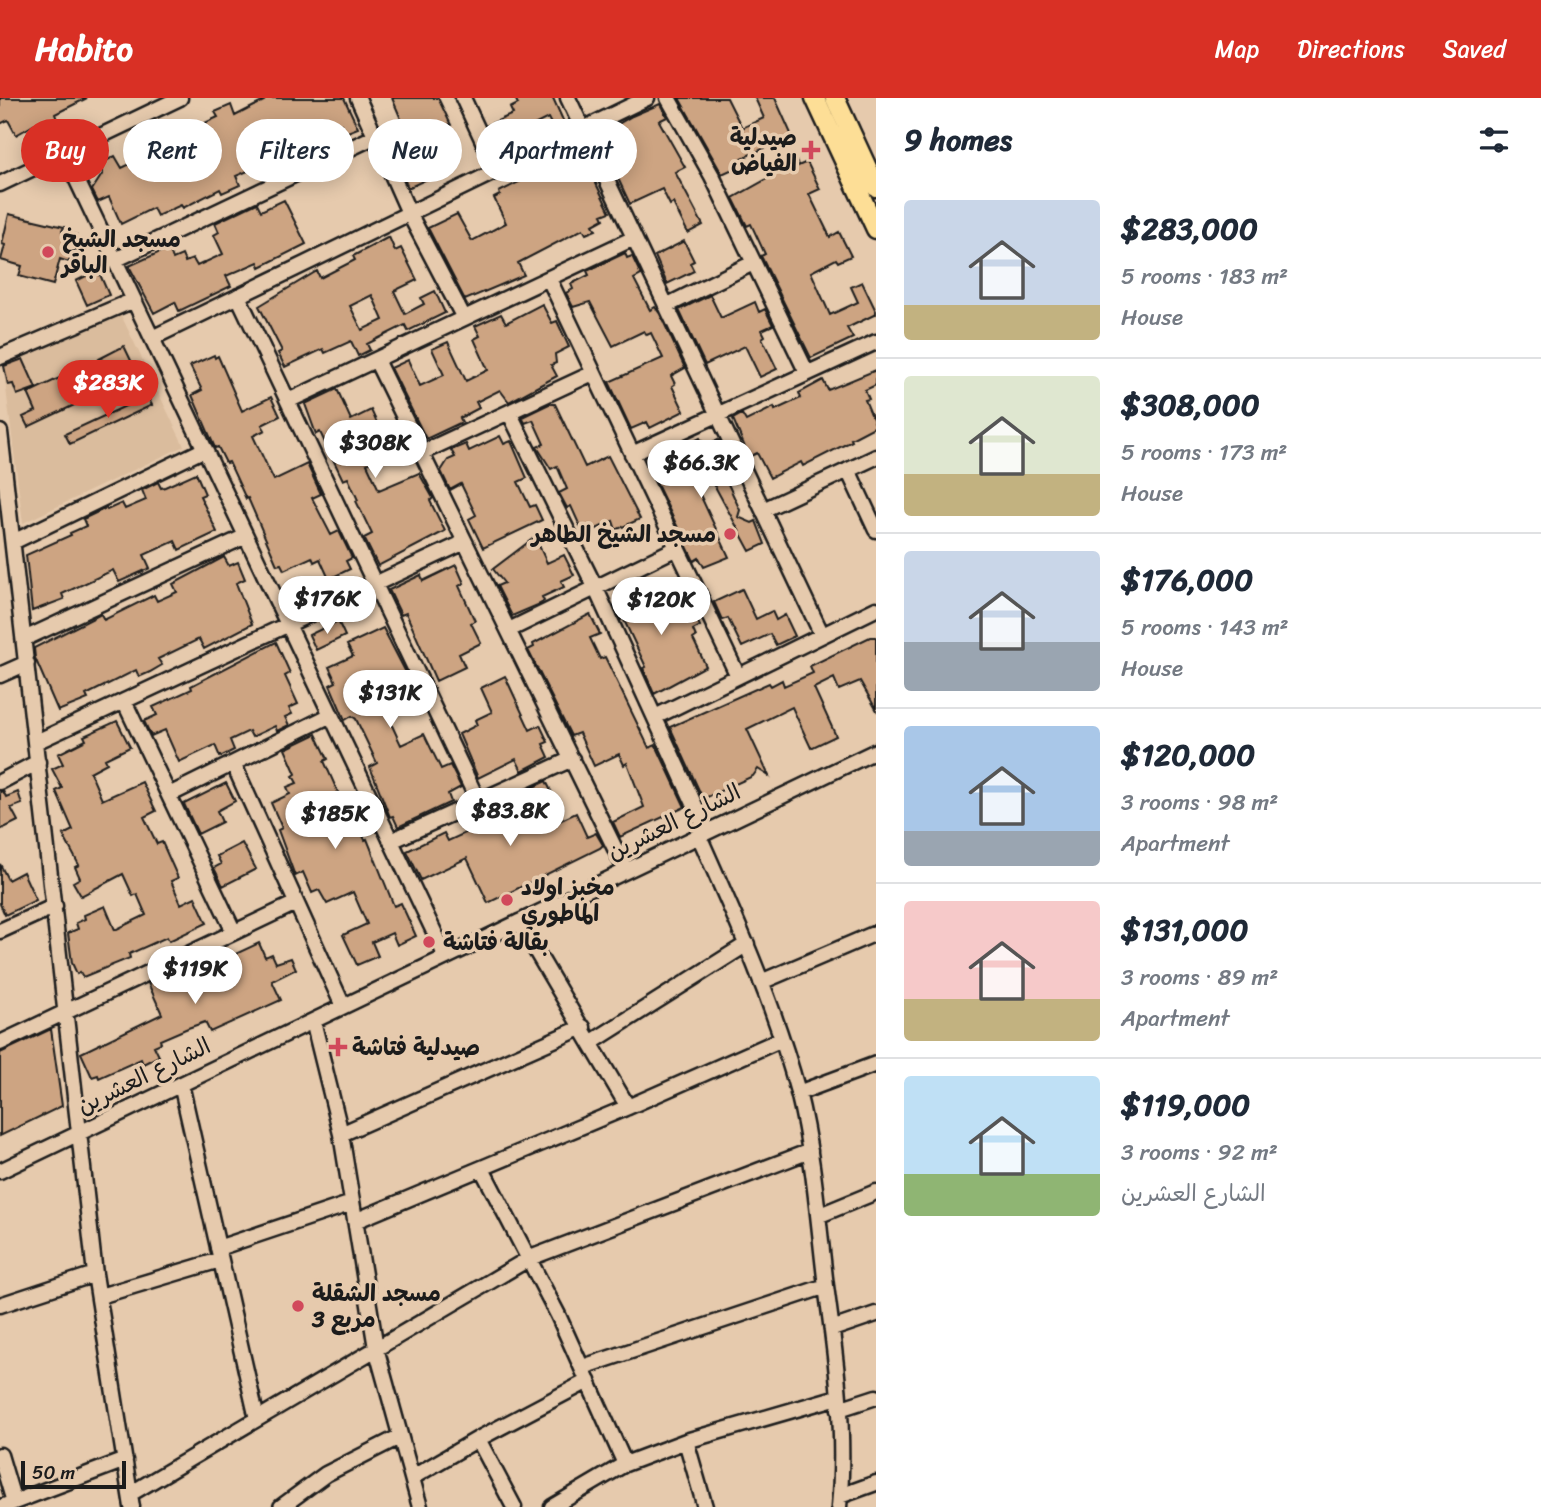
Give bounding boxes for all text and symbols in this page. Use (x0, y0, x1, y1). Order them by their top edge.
text: Habito (35, 20, 133, 78)
text: Map (1215, 28, 1259, 70)
text: Directions (1297, 28, 1405, 70)
text: Saved (1443, 28, 1506, 70)
text: 9 homes (904, 113, 1012, 167)
place label: صيدلية الفياض (730, 117, 797, 184)
chip: Buy (21, 119, 109, 182)
chip: Rent (123, 119, 222, 182)
chip: Filters (236, 119, 354, 182)
chip: New (368, 119, 462, 182)
chip: Apartment (476, 119, 637, 182)
icon: filters (1475, 121, 1513, 159)
marker: صيدلية الفياض (803, 142, 819, 158)
text: $283,000 (1121, 202, 1258, 256)
place label: مسجد الشيخ الباقر (60, 219, 181, 286)
icon: home (960, 228, 1044, 312)
marker: مسجد الشيخ الباقر (40, 244, 56, 260)
text: 5 rooms · 183 m² (1121, 256, 1288, 297)
text: House (1121, 297, 1183, 338)
pin: $283K (59, 360, 157, 420)
text: $283K (73, 362, 143, 403)
text: $308,000 (1121, 378, 1260, 432)
icon: home (960, 404, 1044, 488)
pin: $308K (326, 420, 424, 480)
text: $308K (340, 422, 410, 463)
text: 5 rooms · 173 m² (1121, 432, 1287, 473)
pin: $66.3K (644, 440, 758, 500)
text: $66.3K (663, 442, 739, 483)
text: House (1121, 473, 1183, 514)
place label: مسجد الشيخ الطاهر (530, 514, 716, 555)
marker: مسجد الشيخ الطاهر (722, 526, 738, 542)
text: $176,000 (1121, 553, 1253, 607)
pin: $176K (278, 576, 376, 636)
text: $176K (294, 578, 360, 619)
pin: $120K (612, 578, 710, 637)
text: $120K (627, 579, 695, 620)
icon: home (960, 579, 1044, 663)
text: 5 rooms · 143 m² (1121, 607, 1289, 648)
text: House (1121, 648, 1183, 689)
pin: $131K (341, 670, 439, 730)
text: $131K (359, 672, 421, 713)
text: $120,000 (1121, 728, 1255, 782)
icon: home (960, 754, 1044, 838)
street label: الشارع العشرين (600, 772, 748, 872)
text: 3 rooms · 98 m² (1121, 782, 1278, 823)
pin: $83.8K (453, 788, 567, 848)
text: $83.8K (472, 790, 548, 831)
pin: $185K (286, 792, 384, 851)
text: $185K (301, 793, 369, 834)
text: Apartment (1121, 823, 1230, 864)
place label: مخبز اولاد الماطوري (521, 867, 615, 934)
marker: مخبز اولاد الماطوري (499, 892, 515, 908)
text: $131,000 (1121, 903, 1248, 957)
place label: بقالة فتاشة (443, 922, 549, 963)
icon: home (960, 929, 1044, 1013)
marker: بقالة فتاشة (421, 934, 437, 950)
pin: $119K (146, 946, 244, 1006)
text: $119K (163, 948, 227, 989)
text: 3 rooms · 89 m² (1121, 957, 1278, 998)
text: Apartment (1121, 998, 1230, 1039)
street label: الشارع العشرين (70, 1026, 218, 1126)
place label: صيدلية فتاشة (352, 1027, 480, 1068)
marker: صيدلية فتاشة (330, 1039, 346, 1055)
text: $119,000 (1121, 1078, 1250, 1132)
icon: home (960, 1104, 1044, 1188)
text: 3 rooms · 92 m² (1121, 1132, 1278, 1173)
text: الشارع العشرين (1121, 1173, 1266, 1214)
place label: مسجد الشقلة مربع 3 (311, 1273, 441, 1340)
marker: مسجد الشقلة مربع 3 (290, 1298, 306, 1314)
text: 50 m (32, 1456, 75, 1489)
scale bar (21, 1458, 126, 1490)

